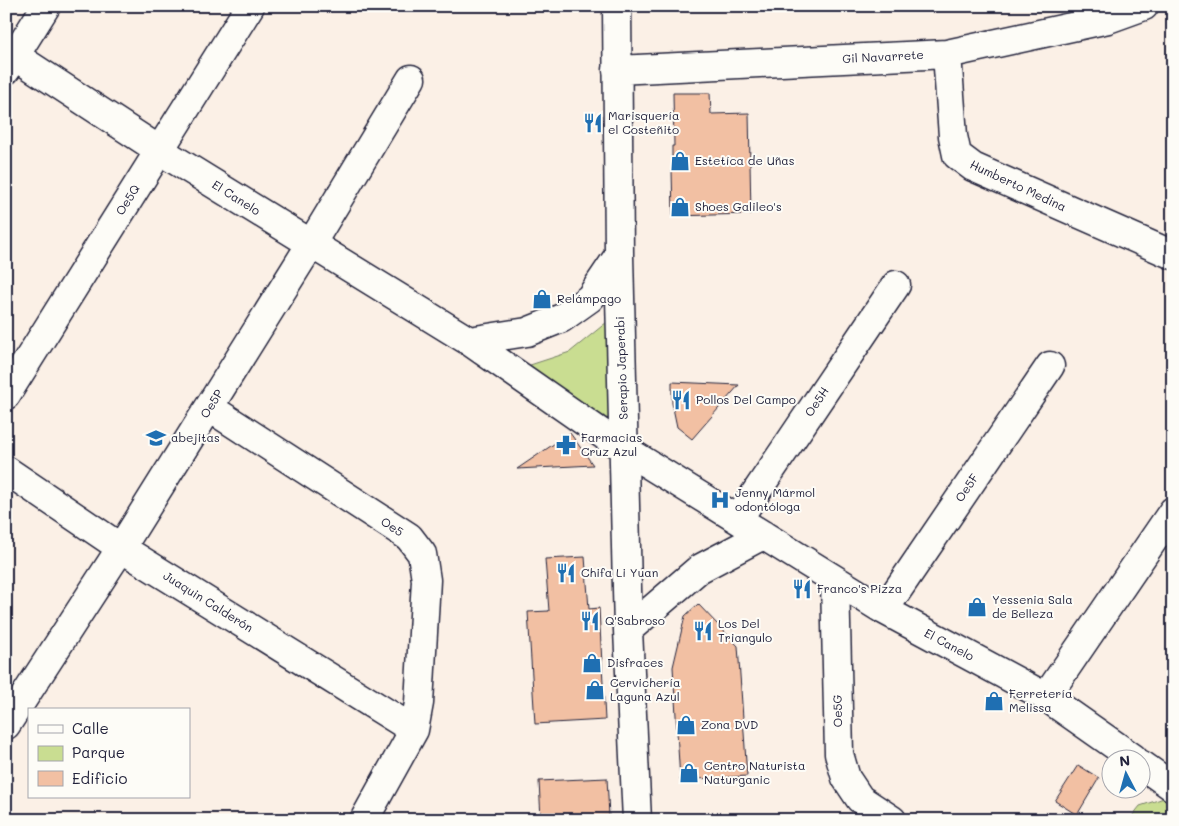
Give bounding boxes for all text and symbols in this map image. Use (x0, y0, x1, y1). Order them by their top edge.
street label: Gil Navarrete (842, 46, 924, 66)
place label: Marisquería el Costeñito (608, 107, 680, 137)
restaurant icon: Marisquería el Costeñito (582, 112, 604, 134)
shop icon: Estetíca de Uñas (669, 150, 691, 172)
place label: Estetíca de Uñas (695, 152, 795, 168)
street label: Humberto Medina (968, 156, 1069, 214)
street label: El Canelo (209, 176, 264, 218)
street label: Oe5Q (112, 181, 143, 218)
shop icon: Shoes Galileo's (669, 196, 691, 218)
place label: Shoes Galileo's (695, 198, 782, 214)
shop icon: Relámpago (531, 288, 553, 310)
place label: Relámpago (557, 290, 621, 306)
street label: Serapio Japerabi (611, 316, 631, 420)
street label: Oe5H (800, 384, 832, 419)
street label: Oe5P (196, 386, 226, 421)
restaurant icon: Pollos Del Campo (670, 389, 692, 411)
place label: Pollos Del Campo (696, 391, 796, 407)
school or university icon: abejitas (145, 427, 167, 449)
place label: abejitas (171, 429, 220, 445)
place label: Farmacias Cruz Azul (581, 429, 642, 459)
pharmacy icon: Farmacias Cruz Azul (555, 434, 577, 456)
street label: Oe5F (951, 470, 982, 505)
place label: Jenny Mármol odontóloga (735, 484, 815, 514)
hospital icon: Jenny Mármol odontóloga (709, 489, 731, 511)
street label: Oe5 (378, 513, 407, 539)
restaurant icon: Chifa Li Yuan (555, 562, 577, 584)
place label: Chifa Li Yuan (581, 564, 658, 580)
street label: Juaquin Calderón (161, 567, 256, 635)
restaurant icon: Franco's Pizza (791, 578, 813, 600)
place label: Franco's Pizza (817, 580, 902, 596)
place label: Yessenia Sala de Belleza (992, 591, 1073, 621)
shop icon: Yessenia Sala de Belleza (966, 596, 988, 618)
restaurant icon: Q'Sabroso (579, 610, 601, 632)
place label: Q'Sabroso (605, 612, 665, 628)
place label: Los Del Triangulo (718, 615, 772, 645)
restaurant icon: Los Del Triangulo (692, 620, 714, 642)
street label: El Canelo (922, 624, 977, 664)
shop icon: Disfraces (581, 652, 603, 674)
place label: Disfraces (607, 654, 663, 670)
place label: Cervichería Laguna Azul (610, 674, 681, 704)
shop icon: Cervichería Laguna Azul (584, 679, 606, 701)
place label: Ferretería Melissa (1009, 685, 1073, 715)
shop icon: Ferretería Melissa (983, 690, 1005, 712)
street label: Oe5G (829, 694, 845, 728)
legend (28, 708, 190, 798)
shop icon: Zona DVD (675, 714, 697, 736)
place label: Zona DVD (701, 716, 758, 732)
text: Calle (72, 718, 109, 738)
text: Parque (72, 742, 125, 762)
north arrow (1102, 748, 1152, 798)
text: N (1118, 751, 1131, 771)
place label: Centro Naturista Naturganic (704, 757, 805, 787)
shop icon: Centro Naturista Naturganic (678, 762, 700, 784)
text: Edificio (72, 768, 128, 788)

